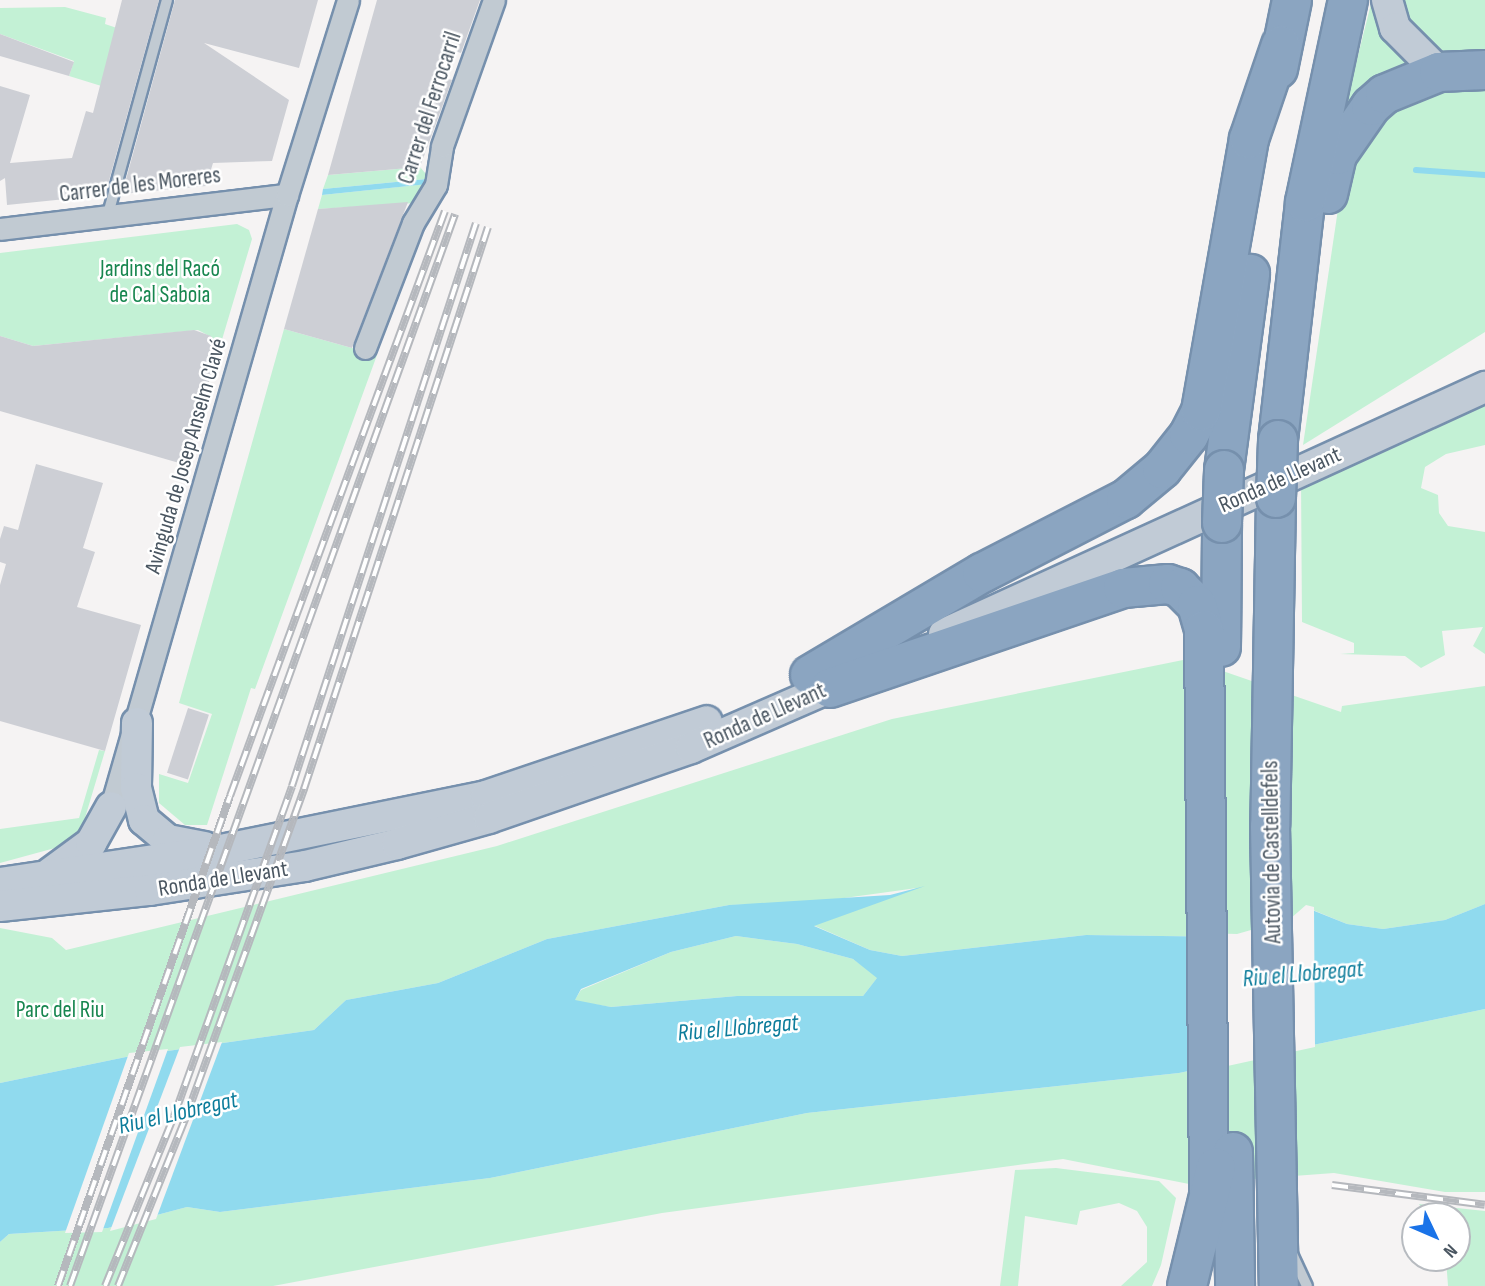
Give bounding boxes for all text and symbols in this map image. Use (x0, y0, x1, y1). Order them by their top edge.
street label: Carrer del Ferrocarril (392, 28, 468, 188)
street label: Carrer de les Moreres (58, 161, 222, 209)
park label: Jardins del Racó de Cal Saboia (100, 255, 220, 309)
street label: Avinguda de Josep Anselm Clavé (139, 335, 233, 577)
street label: Ronda de Llevant (1215, 441, 1345, 519)
street label: Ronda de Llevant (700, 677, 830, 755)
street label: Autovia de Castelldefels (1257, 760, 1287, 944)
street label: Ronda de Llevant (156, 855, 290, 903)
water label: Riu el Llobregat (1241, 954, 1365, 994)
park label: Parc del Riu (16, 996, 104, 1024)
water label: Riu el Llobregat (676, 1008, 800, 1048)
water label: Riu el Llobregat (116, 1085, 240, 1141)
north arrow (1401, 1202, 1471, 1272)
text: N (1438, 1239, 1462, 1262)

